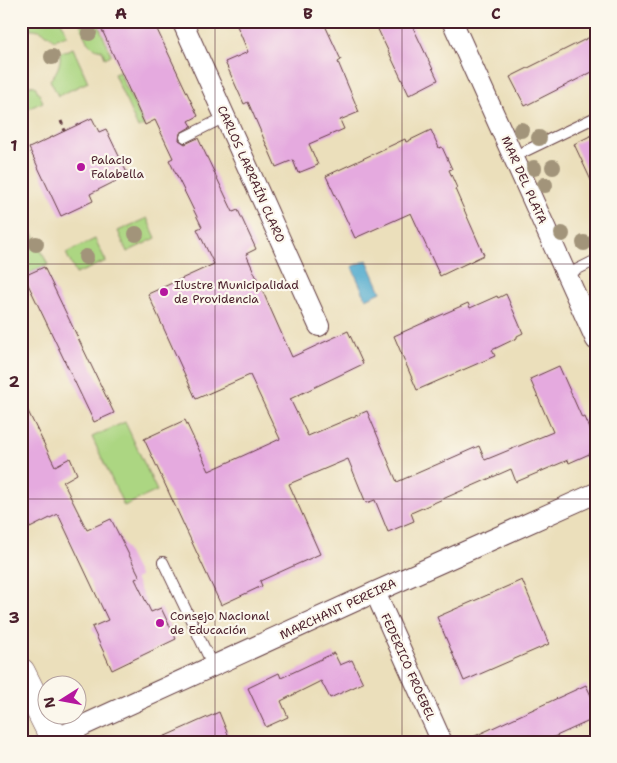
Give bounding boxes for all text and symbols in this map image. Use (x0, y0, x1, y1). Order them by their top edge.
text: A (115, 3, 127, 24)
text: B (303, 3, 313, 24)
text: C (491, 3, 501, 24)
street label: CARLOS LARRAÍN CLARO (214, 103, 288, 245)
street label: MAR DEL PLATA (498, 134, 551, 227)
text: 1 (10, 135, 18, 156)
place label: Palacio Falabella (91, 152, 144, 182)
marker: Palacio Falabella (75, 161, 87, 173)
place label: Ilustre Municipalidad de Providencia (174, 277, 299, 307)
marker: Ilustre Municipalidad de Providencia (158, 286, 170, 298)
text: 2 (8, 371, 20, 392)
street label: MARCHANT PEREIRA (277, 575, 399, 643)
text: 3 (8, 607, 20, 628)
place label: Consejo Nacional de Educación (170, 608, 270, 638)
street label: FEDERICO FROEBEL (377, 611, 439, 723)
marker: Consejo Nacional de Educación (154, 617, 166, 629)
north arrow (38, 676, 88, 726)
text: N (39, 695, 59, 710)

